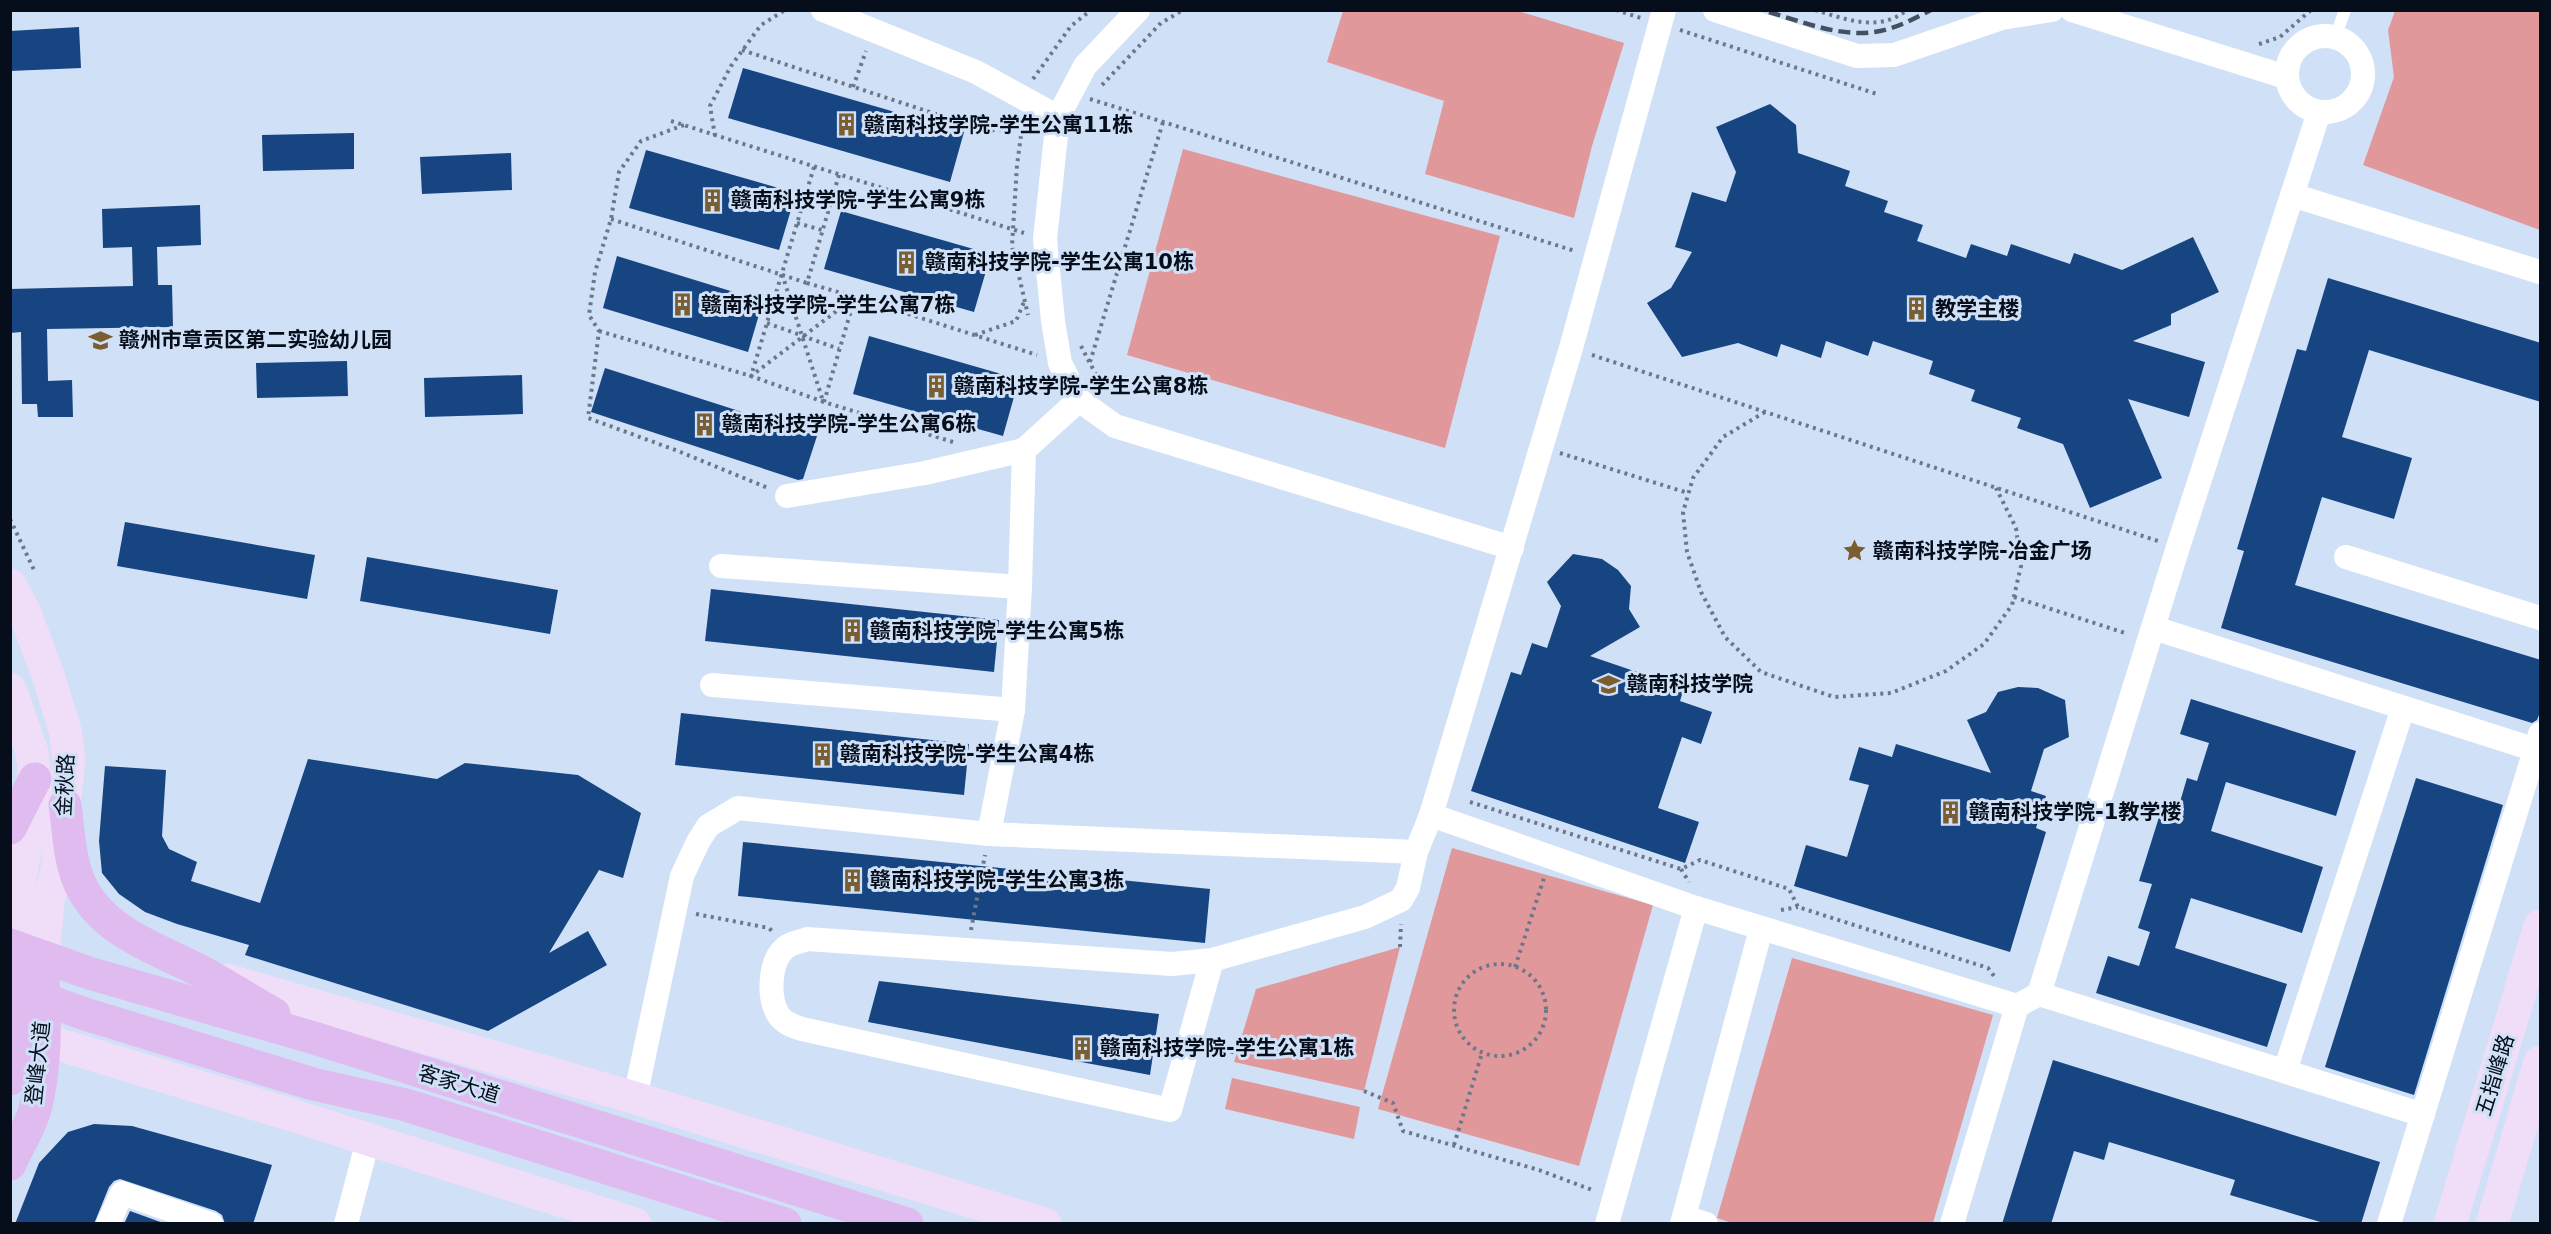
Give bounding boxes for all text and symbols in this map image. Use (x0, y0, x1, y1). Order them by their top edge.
building icon: 赣南科技学院-学生公寓11栋 (833, 112, 859, 138)
place label: 赣南科技学院-学生公寓11栋 (864, 113, 1133, 137)
building icon: 赣南科技学院-学生公寓9栋 (700, 187, 726, 213)
place label: 赣南科技学院-学生公寓9栋 (731, 188, 985, 212)
building icon: 赣南科技学院-学生公寓10栋 (894, 249, 920, 275)
place label: 赣南科技学院-学生公寓10栋 (925, 250, 1194, 274)
building icon: 赣南科技学院-学生公寓7栋 (670, 292, 696, 318)
place label: 赣南科技学院-学生公寓7栋 (701, 293, 955, 317)
building icon: 教学主楼 (1904, 296, 1930, 322)
place label: 教学主楼 (1935, 297, 2019, 321)
school or university icon: 赣州市章贡区第二实验幼儿园 (88, 327, 114, 353)
place label: 赣州市章贡区第二实验幼儿园 (119, 328, 392, 352)
building icon: 赣南科技学院-学生公寓8栋 (923, 373, 949, 399)
place label: 赣南科技学院-学生公寓8栋 (954, 374, 1208, 398)
building icon: 赣南科技学院-学生公寓6栋 (691, 411, 717, 437)
place label: 赣南科技学院-学生公寓6栋 (722, 412, 976, 436)
place icon: 赣南科技学院-冶金广场 (1842, 538, 1868, 564)
place label: 赣南科技学院-冶金广场 (1873, 539, 2092, 563)
building icon: 赣南科技学院-学生公寓5栋 (839, 618, 865, 644)
place label: 赣南科技学院-学生公寓5栋 (870, 619, 1124, 643)
school or university icon: 赣南科技学院 (1596, 671, 1622, 697)
place label: 赣南科技学院 (1627, 672, 1753, 696)
building icon: 赣南科技学院-学生公寓4栋 (809, 741, 835, 767)
place label: 赣南科技学院-学生公寓4栋 (840, 742, 1094, 766)
street label: 金秋路 (51, 753, 79, 817)
building icon: 赣南科技学院-1教学楼 (1938, 799, 1964, 825)
place label: 赣南科技学院-1教学楼 (1969, 800, 2181, 824)
building icon: 赣南科技学院-学生公寓3栋 (839, 867, 865, 893)
place label: 赣南科技学院-学生公寓3栋 (870, 868, 1124, 892)
street label: 登峰大道 (22, 1020, 54, 1106)
street label: 五指峰路 (2471, 1031, 2519, 1119)
building icon: 赣南科技学院-学生公寓1栋 (1069, 1035, 1095, 1061)
place label: 赣南科技学院-学生公寓1栋 (1100, 1036, 1354, 1060)
street label: 客家大道 (415, 1060, 503, 1108)

